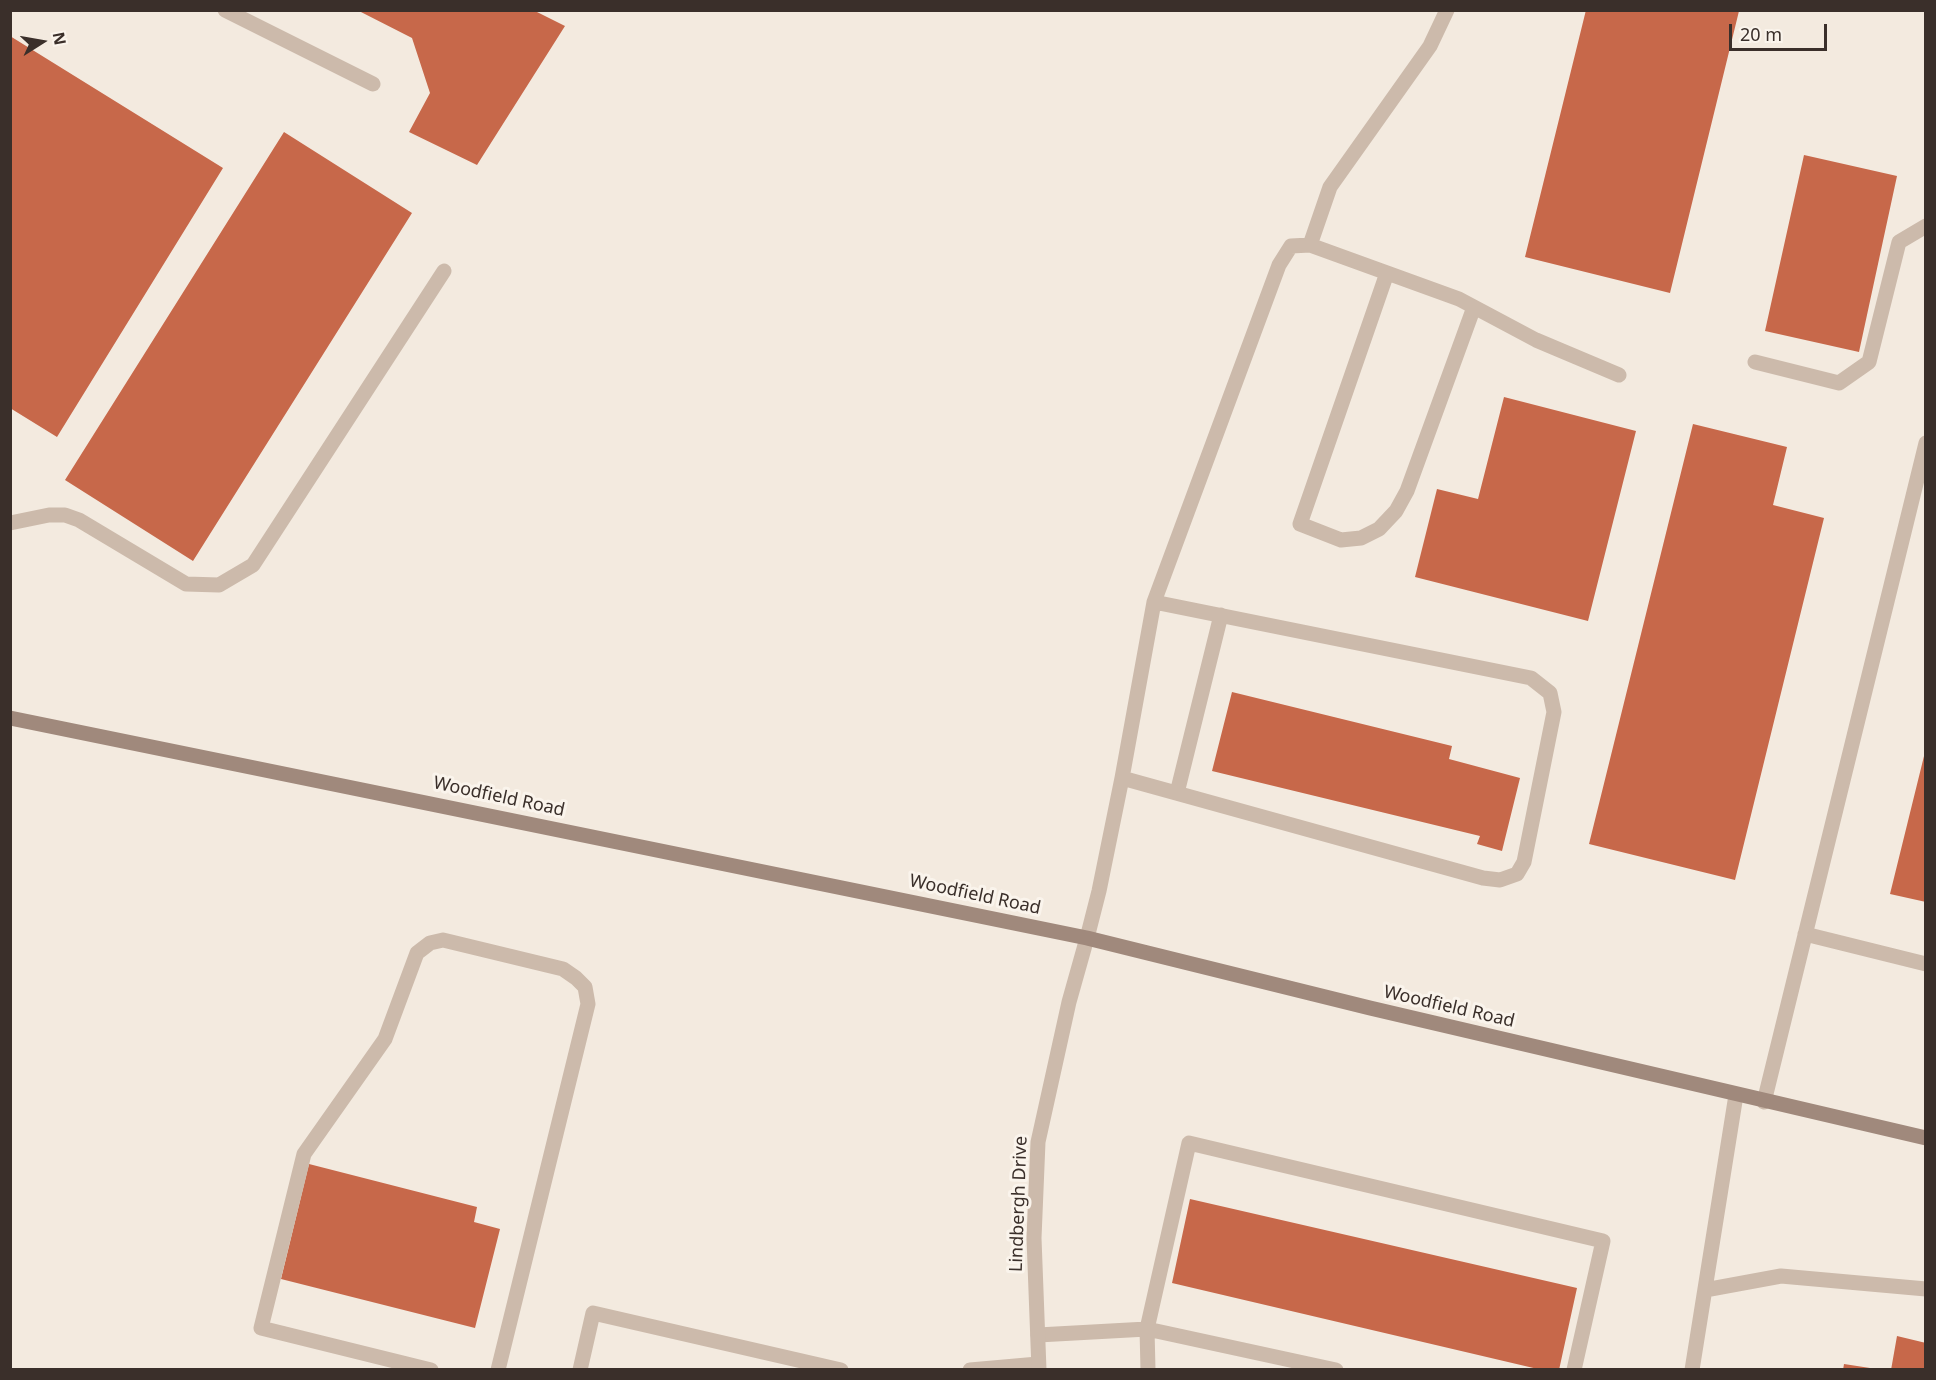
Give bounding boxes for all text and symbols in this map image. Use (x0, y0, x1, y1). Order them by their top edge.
north arrow (12, 12, 72, 72)
scale bar (1732, 12, 1830, 50)
text: 20 m (1740, 22, 1782, 46)
text: N (48, 30, 72, 47)
street label: Woodfield Road (431, 773, 567, 821)
street label: Woodfield Road (907, 871, 1043, 919)
street label: Woodfield Road (1381, 981, 1517, 1033)
street label: Lindbergh Drive (1006, 1136, 1032, 1272)

